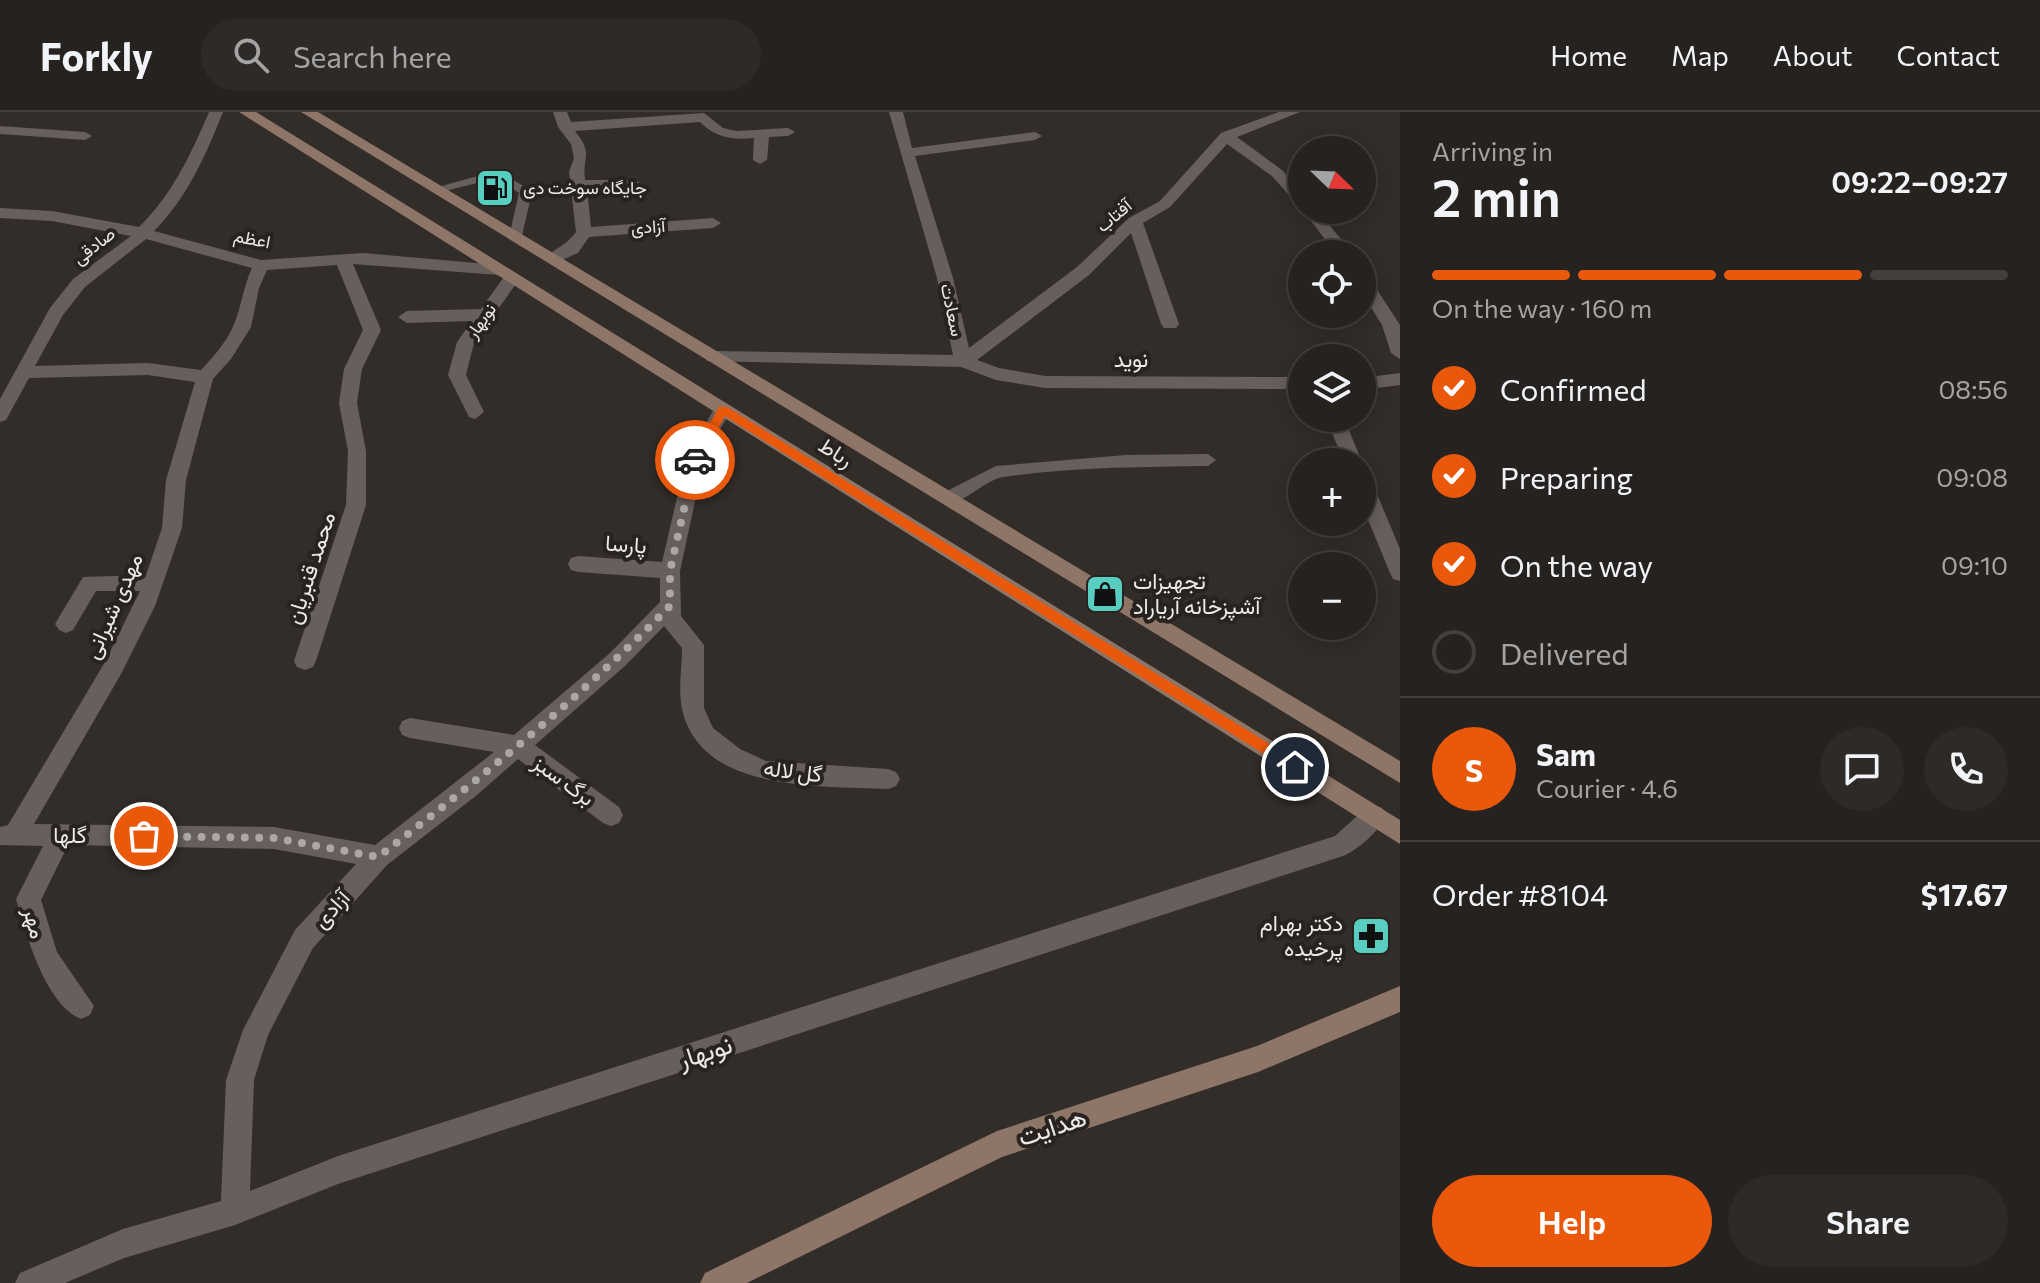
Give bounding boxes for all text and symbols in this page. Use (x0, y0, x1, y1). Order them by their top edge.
search box (201, 19, 761, 91)
text: Forkly (40, 32, 153, 79)
icon: search (229, 33, 273, 77)
text: Search here (293, 37, 452, 74)
text: Home (1550, 38, 1627, 72)
text: Map (1671, 38, 1729, 72)
text: About (1773, 38, 1853, 72)
text: Contact (1897, 38, 2000, 72)
text: Arriving in (1432, 135, 1553, 166)
north arrow (1288, 136, 1376, 224)
map controls (1288, 136, 1376, 640)
text: 09:22–09:27 (1831, 162, 2008, 199)
text: 2 min (1432, 164, 1561, 228)
fuel station icon: جایگاه سوخت دی (474, 167, 516, 209)
place label: جایگاه سوخت دی (523, 176, 647, 199)
street label: آفتاب (1091, 193, 1137, 236)
street label: آزادی (630, 214, 668, 239)
street label: صادقی (68, 222, 120, 270)
street label: اعظم (231, 224, 273, 254)
button: locate (1288, 240, 1376, 328)
street label: سعادت (937, 281, 969, 338)
text: On the way · 160 m (1432, 292, 1652, 323)
street label: نوبهار (460, 298, 501, 344)
button: layers (1288, 344, 1376, 432)
street label: نوید (1114, 345, 1148, 373)
icon: check (1432, 366, 1476, 410)
text: Confirmed (1500, 370, 1647, 407)
text: 08:56 (1938, 373, 2008, 404)
courier (655, 420, 735, 500)
street label: رباط (814, 431, 858, 473)
icon: car (673, 438, 717, 482)
button: + (1288, 448, 1376, 536)
icon: check (1432, 454, 1476, 498)
text: Preparing (1500, 458, 1633, 495)
text: 09:08 (1936, 461, 2008, 492)
street label: محمد قنبریان (279, 508, 341, 628)
street label: پارسا (604, 529, 648, 560)
icon: check (1432, 542, 1476, 586)
text: On the way (1500, 546, 1653, 583)
street label: مهدی شیرانی (77, 549, 149, 663)
text: 09:10 (1941, 549, 2008, 580)
button: − (1288, 552, 1376, 640)
place label: تجهیزات آشپزخانه آریاراد (1133, 567, 1262, 621)
shop icon: تجهیزات آشپزخانه آریاراد (1084, 573, 1126, 615)
text: Delivered (1500, 634, 1629, 671)
button: chat (1820, 727, 1904, 811)
button: phone (1924, 727, 2008, 811)
pin (1261, 733, 1329, 801)
text: Sam (1536, 735, 1596, 772)
icon: home (1273, 745, 1317, 789)
street label: برگ سبز (527, 748, 601, 812)
text: S (1465, 751, 1483, 788)
street label: گل لاله (762, 754, 824, 788)
text: Courier · 4.6 (1536, 772, 1678, 803)
pin (110, 802, 178, 870)
icon: bag (122, 814, 166, 858)
street label: گلها (53, 821, 87, 849)
text: Order #8104 (1432, 875, 1608, 912)
text: $17.67 (1921, 875, 2008, 912)
street label: آزادی (306, 883, 357, 934)
street label: مهر (17, 903, 53, 942)
place label: دکتر بهرام پرخیده (1260, 909, 1343, 963)
pharmacy icon: دکتر بهرام پرخیده (1350, 915, 1392, 957)
street label: نوبهار (672, 1027, 736, 1076)
street label: هدایت (1013, 1100, 1090, 1152)
button: Help (1432, 1175, 1712, 1267)
button: Share (1728, 1175, 2008, 1267)

